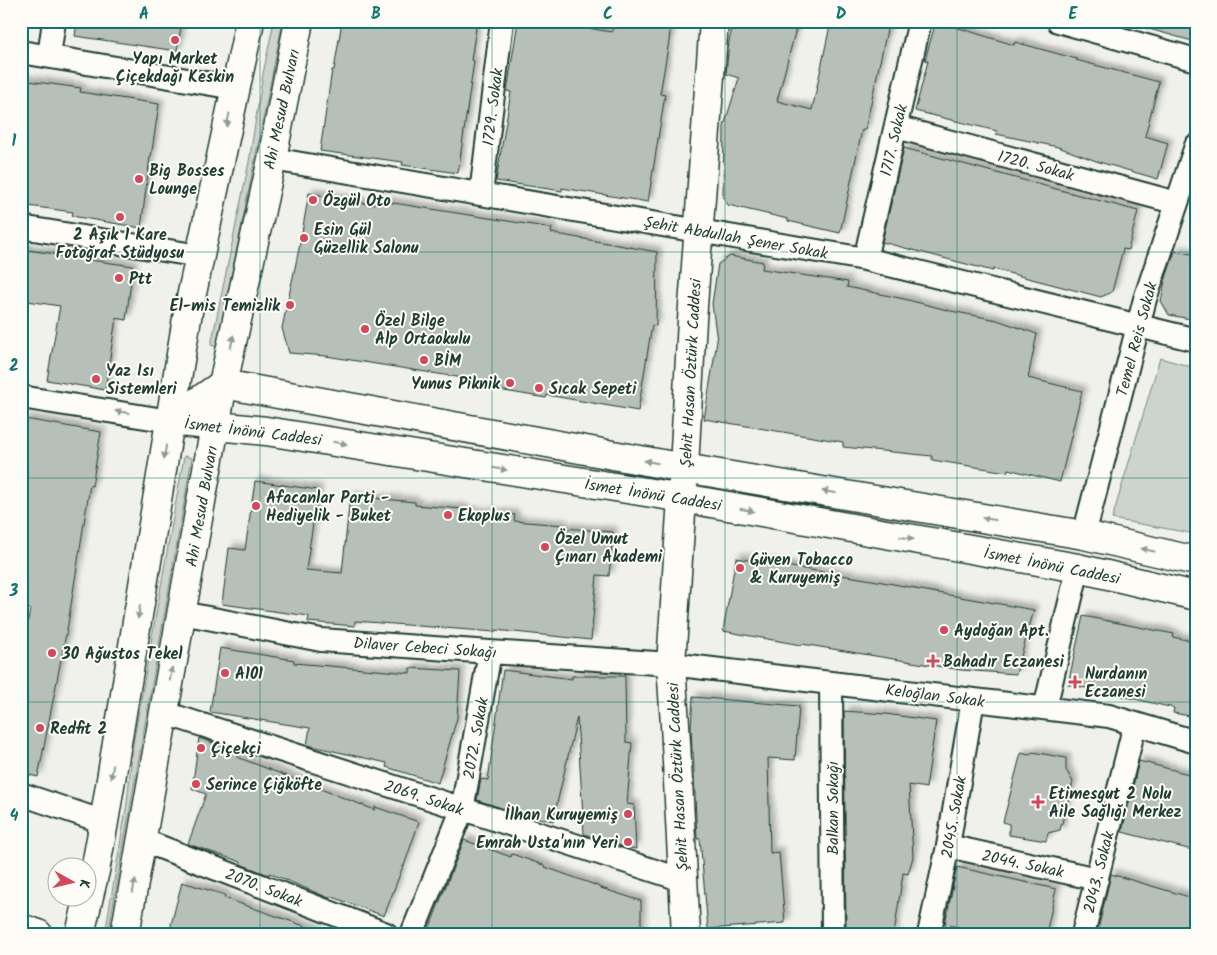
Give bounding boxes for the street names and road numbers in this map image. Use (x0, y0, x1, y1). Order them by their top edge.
street label: Ahi Mesud Bulvarı (257, 47, 307, 172)
street label: 1729. Sokak (476, 66, 511, 147)
street label: 1717. Sokak (874, 101, 915, 179)
street label: 1720. Sokak (995, 144, 1077, 189)
street label: Şehit Abdullah Şener Sokak (642, 210, 830, 267)
street label: Şehit Hasan Öztürk Caddesi (674, 277, 709, 468)
street label: Temel Reis Sokak (1110, 279, 1165, 400)
street label: İsmet İnönü Caddesi (183, 412, 324, 453)
street label: Ahi Mesud Bulvarı (180, 444, 225, 569)
street label: İsmet İnönü Caddesi (582, 472, 724, 519)
street label: İsmet İnönü Caddesi (981, 541, 1123, 592)
street label: Dilaver Cebeci Sokağı (352, 631, 497, 666)
street label: Keloğlan Sokak (884, 678, 986, 715)
street label: Şehit Hasan Öztürk Caddesi (661, 681, 696, 872)
street label: 2072. Sokak (457, 695, 496, 781)
street label: Balkan Sokağı (821, 761, 846, 855)
street label: 2069. Sokak (380, 774, 467, 823)
street label: 2045. Sokak (935, 774, 974, 860)
street label: 2043. Sokak (1077, 828, 1122, 916)
street label: 2044. Sokak (979, 844, 1067, 885)
street label: 2070. Sokak (221, 862, 306, 915)

